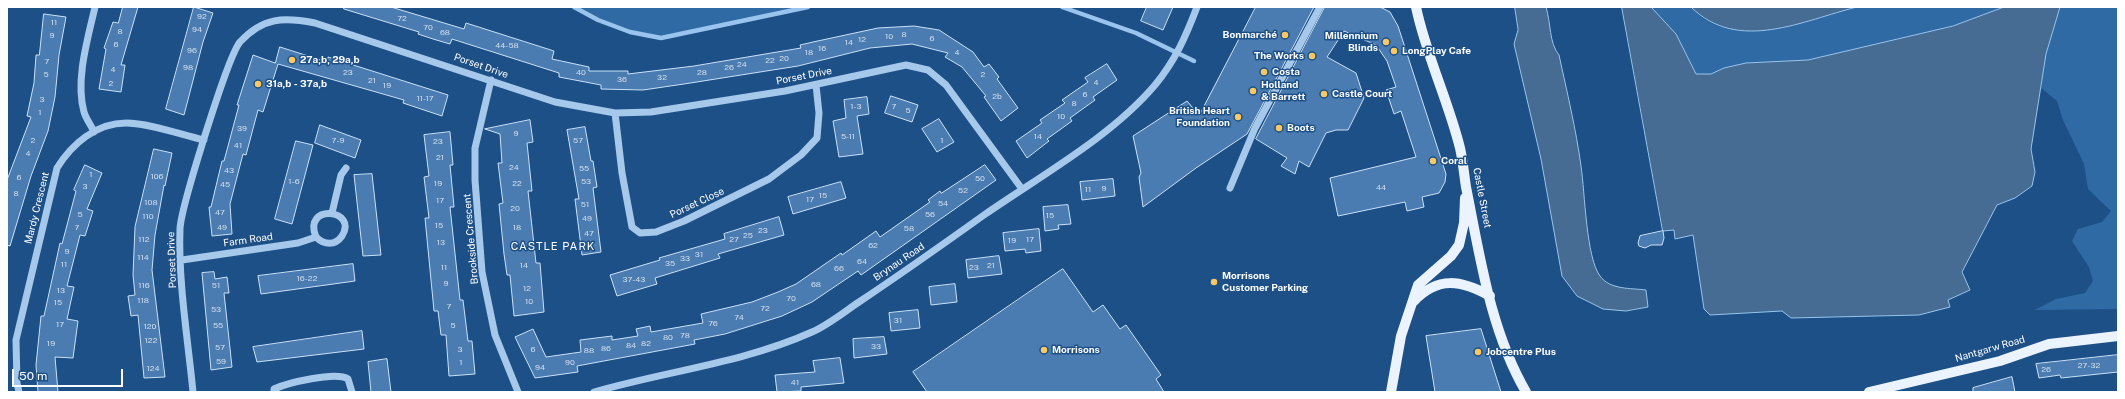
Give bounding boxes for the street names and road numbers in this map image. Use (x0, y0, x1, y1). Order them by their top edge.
street label: Porset Drive (452, 51, 510, 81)
street label: Porset Drive (775, 65, 833, 87)
street label: Castle Street (1470, 167, 1494, 229)
street label: Mardy Crescent (22, 171, 52, 245)
street label: Porset Close (668, 185, 726, 221)
street label: Brookside Crescent (461, 193, 481, 285)
street label: Farm Road (222, 231, 274, 249)
street label: Porset Drive (165, 232, 179, 288)
street label: Brynau Road (871, 240, 927, 284)
street label: Nantgarw Road (1954, 333, 2026, 365)

